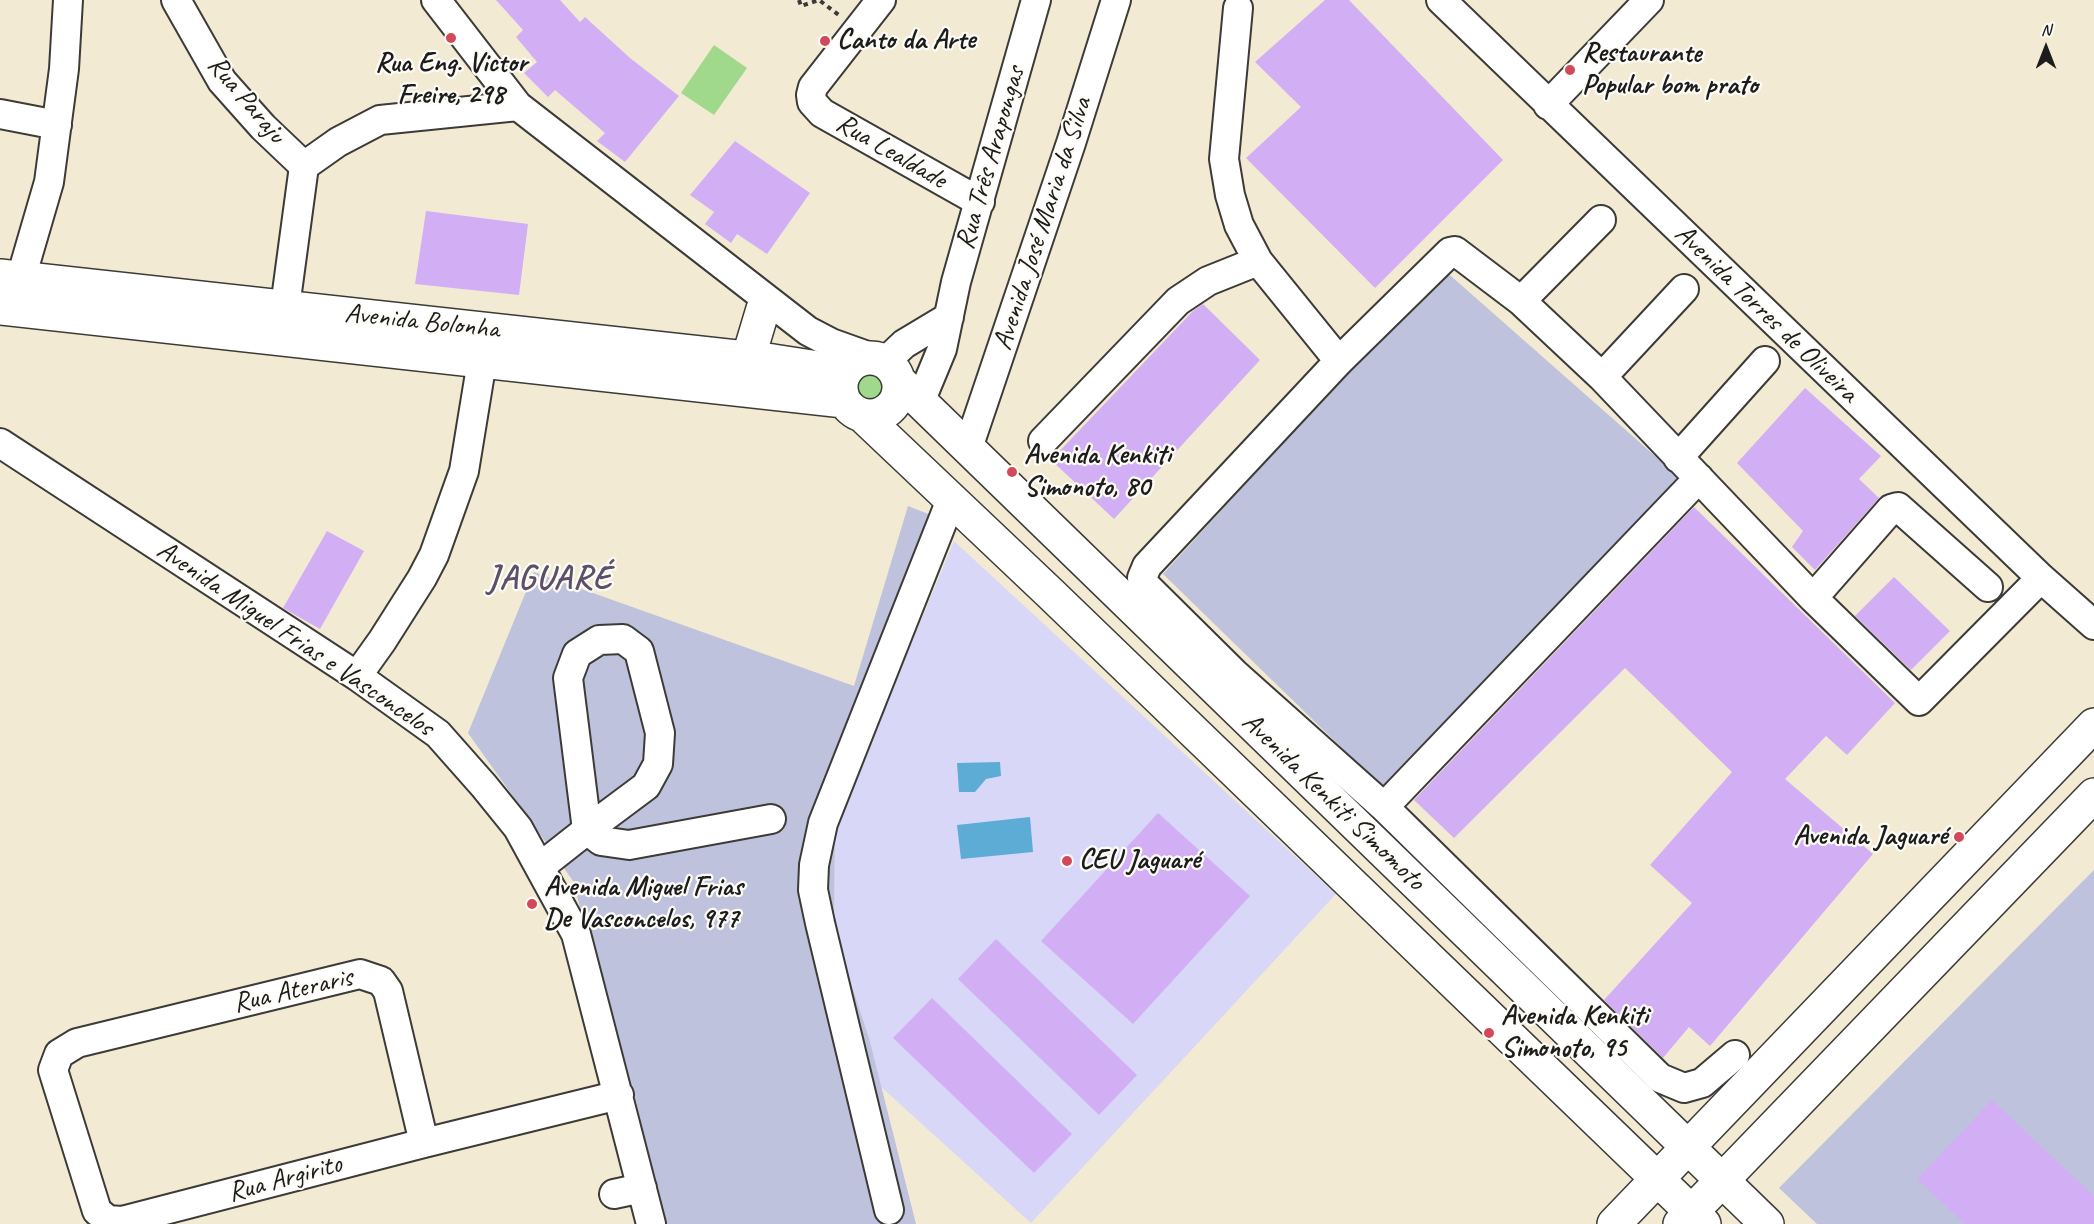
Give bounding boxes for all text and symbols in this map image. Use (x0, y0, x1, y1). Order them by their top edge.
north arrow (2016, 18, 2076, 78)
text: N (2041, 20, 2051, 40)
place label: Canto da Arte (837, 24, 975, 58)
marker: Rua Eng. Victor Freire, 298 (444, 31, 458, 45)
marker: Canto da Arte (818, 34, 832, 48)
place label: Restaurante Popular bom prato (1582, 37, 1758, 103)
place label: Rua Eng. Victor Freire, 298 (375, 47, 527, 113)
street label: Rua Paraju (200, 49, 292, 151)
street label: Rua Três Arapongas (949, 63, 1033, 253)
marker: Restaurante Popular bom prato (1563, 63, 1577, 77)
street label: Avenida José Maria da Silva (986, 93, 1100, 355)
street label: Rua Lealdade (830, 107, 952, 197)
street label: Avenida Torres de Oliveira (1667, 218, 1865, 410)
street label: Avenida Bolonha (343, 297, 501, 347)
place label: Avenida Kenkiti Simonoto, 80 (1024, 439, 1171, 505)
marker: Avenida Kenkiti Simonoto, 80 (1005, 465, 1019, 479)
street label: Avenida Miguel Frias e Vasconcelos (150, 534, 440, 744)
district label: JAGUARÉ (488, 559, 612, 599)
street label: Avenida Kenkiti Simomoto (1234, 706, 1432, 898)
place label: Avenida Jaguaré (1794, 820, 1947, 854)
marker: Avenida Jaguaré (1952, 830, 1966, 844)
place label: CEU Jaguaré (1079, 844, 1200, 878)
marker: CEU Jaguaré (1060, 854, 1074, 868)
place label: Avenida Miguel Frias De Vasconcelos, 977 (544, 871, 742, 937)
marker: Avenida Miguel Frias De Vasconcelos, 977 (525, 897, 539, 911)
street label: Rua Ateraris (230, 961, 356, 1021)
place label: Avenida Kenkiti Simonoto, 95 (1501, 1000, 1648, 1066)
marker: Avenida Kenkiti Simonoto, 95 (1482, 1026, 1496, 1040)
street label: Rua Argirito (225, 1148, 345, 1210)

